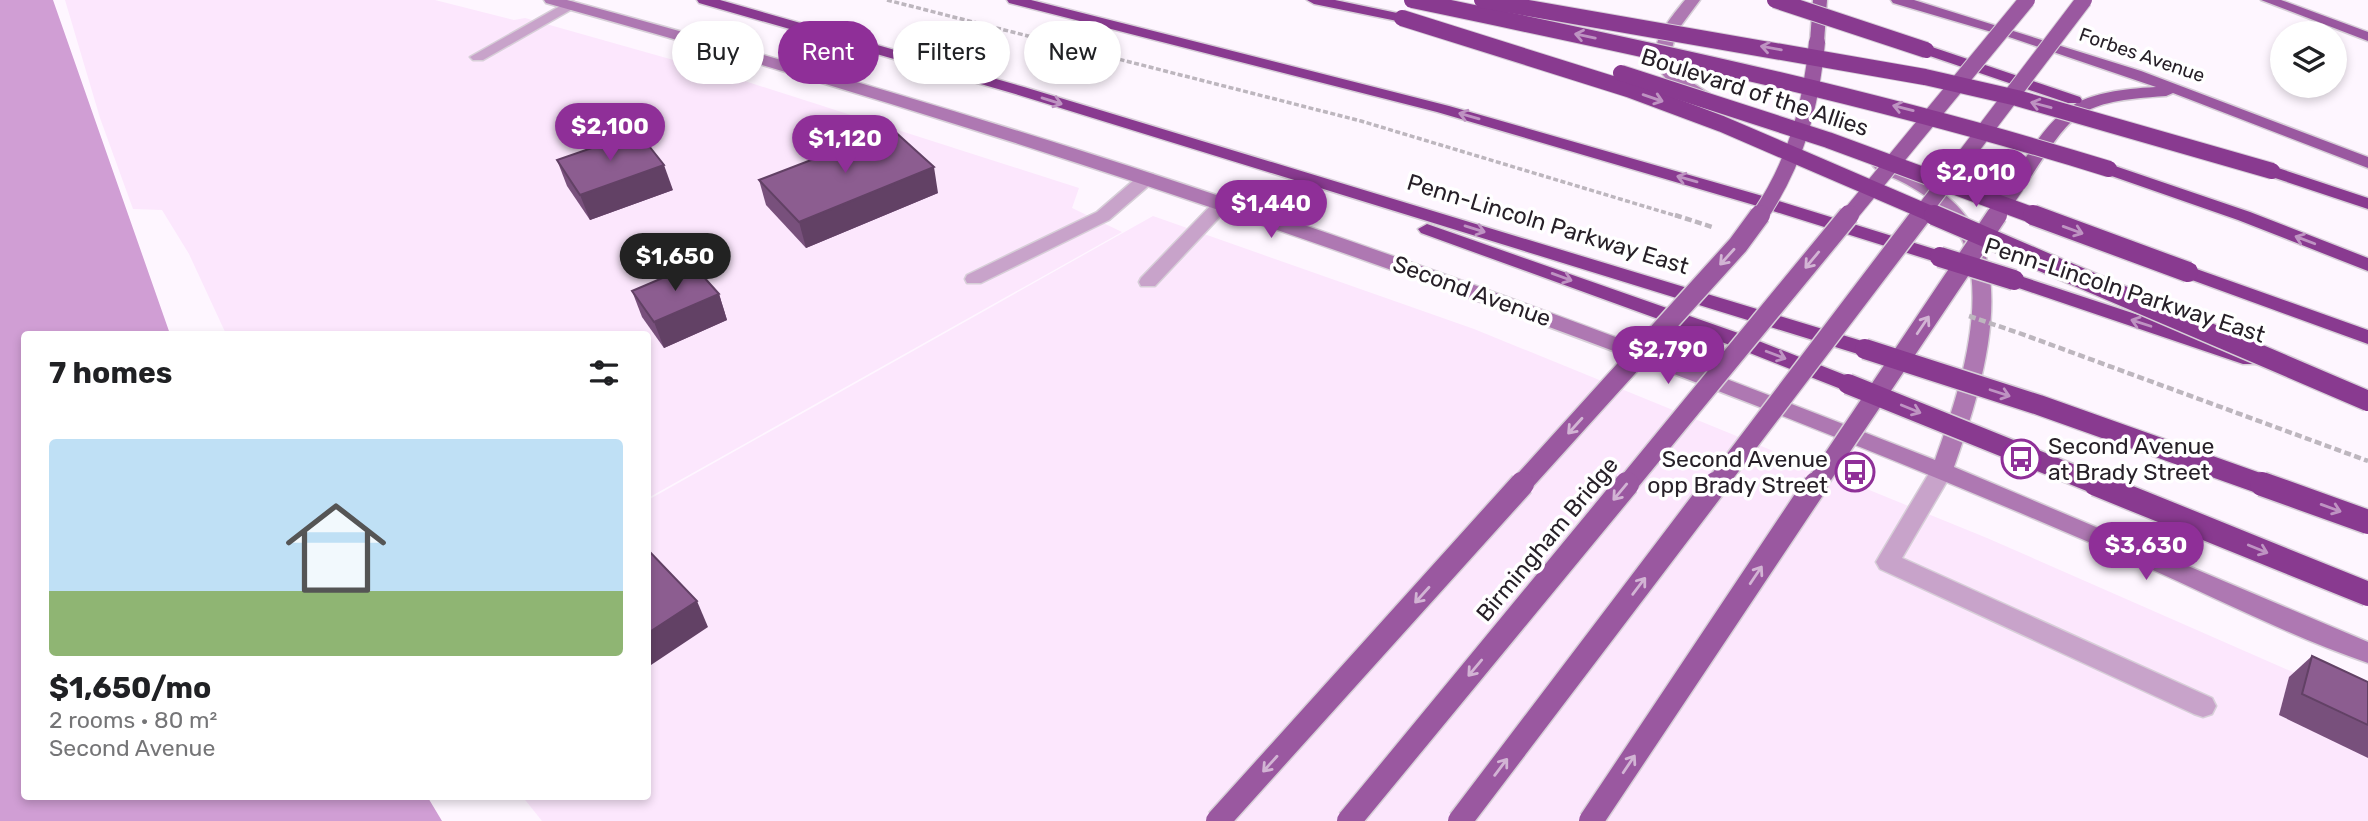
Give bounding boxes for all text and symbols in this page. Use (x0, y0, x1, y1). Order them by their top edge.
chip: Buy (672, 21, 764, 84)
chip: Rent (778, 21, 879, 84)
chip: Filters (893, 21, 1010, 84)
chip: New (1024, 21, 1121, 84)
map controls (2270, 21, 2347, 98)
button: layers (2270, 21, 2347, 98)
street label: Forbes Avenue (2076, 23, 2208, 87)
one-way arrow (1574, 28, 1597, 42)
one-way arrow (1760, 41, 1783, 54)
street label: Boulevard of the Allies (1638, 42, 1872, 142)
one-way arrow (1642, 93, 1664, 105)
one-way arrow (1041, 95, 1063, 108)
one-way arrow (2030, 98, 2053, 111)
one-way arrow (1892, 101, 1915, 114)
pin: $2,100 (553, 104, 667, 163)
one-way arrow (1458, 109, 1480, 122)
text: $2,100 (571, 112, 649, 140)
pin: $1,120 (788, 116, 902, 175)
text: $1,120 (808, 124, 882, 152)
pin: $2,010 (1919, 150, 2033, 209)
text: $2,010 (1936, 158, 2016, 186)
street label: Penn-Lincoln Parkway East (1404, 168, 1692, 280)
one-way arrow (1676, 172, 1698, 185)
pin: $1,440 (1214, 180, 1328, 240)
text: $1,440 (1231, 189, 1311, 217)
one-way arrow (1464, 224, 1486, 237)
one-way arrow (2062, 225, 2084, 237)
street label: Penn-Lincoln Parkway East (1981, 231, 2269, 349)
one-way arrow (2294, 232, 2316, 245)
pin: $1,650 (618, 233, 732, 293)
text: $1,650 (636, 242, 714, 270)
one-way arrow (1719, 248, 1736, 265)
street label: Second Avenue (1389, 249, 1555, 333)
one-way arrow (1804, 251, 1820, 269)
one-way arrow (1551, 272, 1573, 284)
one-way arrow (2130, 315, 2152, 328)
one-way arrow (1916, 316, 1930, 335)
pin: $2,790 (1611, 326, 1725, 386)
text: $2,790 (1628, 335, 1708, 363)
one-way arrow (1764, 350, 1786, 363)
icon: filters (585, 354, 623, 392)
text: 7 homes (49, 355, 172, 391)
one-way arrow (1989, 388, 2011, 400)
one-way arrow (1900, 403, 1921, 416)
one-way arrow (1567, 417, 1583, 435)
place label: Second Avenue at Brady Street (2048, 432, 2214, 486)
bus stop icon: Second Avenue at Brady Street (2000, 438, 2042, 480)
place label: Second Avenue opp Brady Street (1647, 445, 1828, 499)
street label: Birmingham Bridge (1470, 451, 1624, 627)
bus stop icon: Second Avenue opp Brady Street (1834, 451, 1876, 493)
one-way arrow (1612, 483, 1628, 501)
icon: home (273, 485, 399, 611)
one-way arrow (2319, 503, 2341, 516)
pin: $3,630 (2089, 522, 2203, 582)
text: $3,630 (2105, 531, 2187, 559)
one-way arrow (2247, 544, 2268, 557)
one-way arrow (1748, 566, 1763, 585)
one-way arrow (1631, 577, 1646, 595)
one-way arrow (1414, 586, 1430, 604)
one-way arrow (1468, 658, 1483, 676)
text: $1,650/mo (49, 670, 211, 706)
text: 2 rooms · 80 m² (49, 706, 217, 734)
text: Second Avenue (49, 734, 215, 762)
one-way arrow (1261, 755, 1278, 772)
one-way arrow (1622, 755, 1636, 774)
one-way arrow (1493, 757, 1508, 776)

